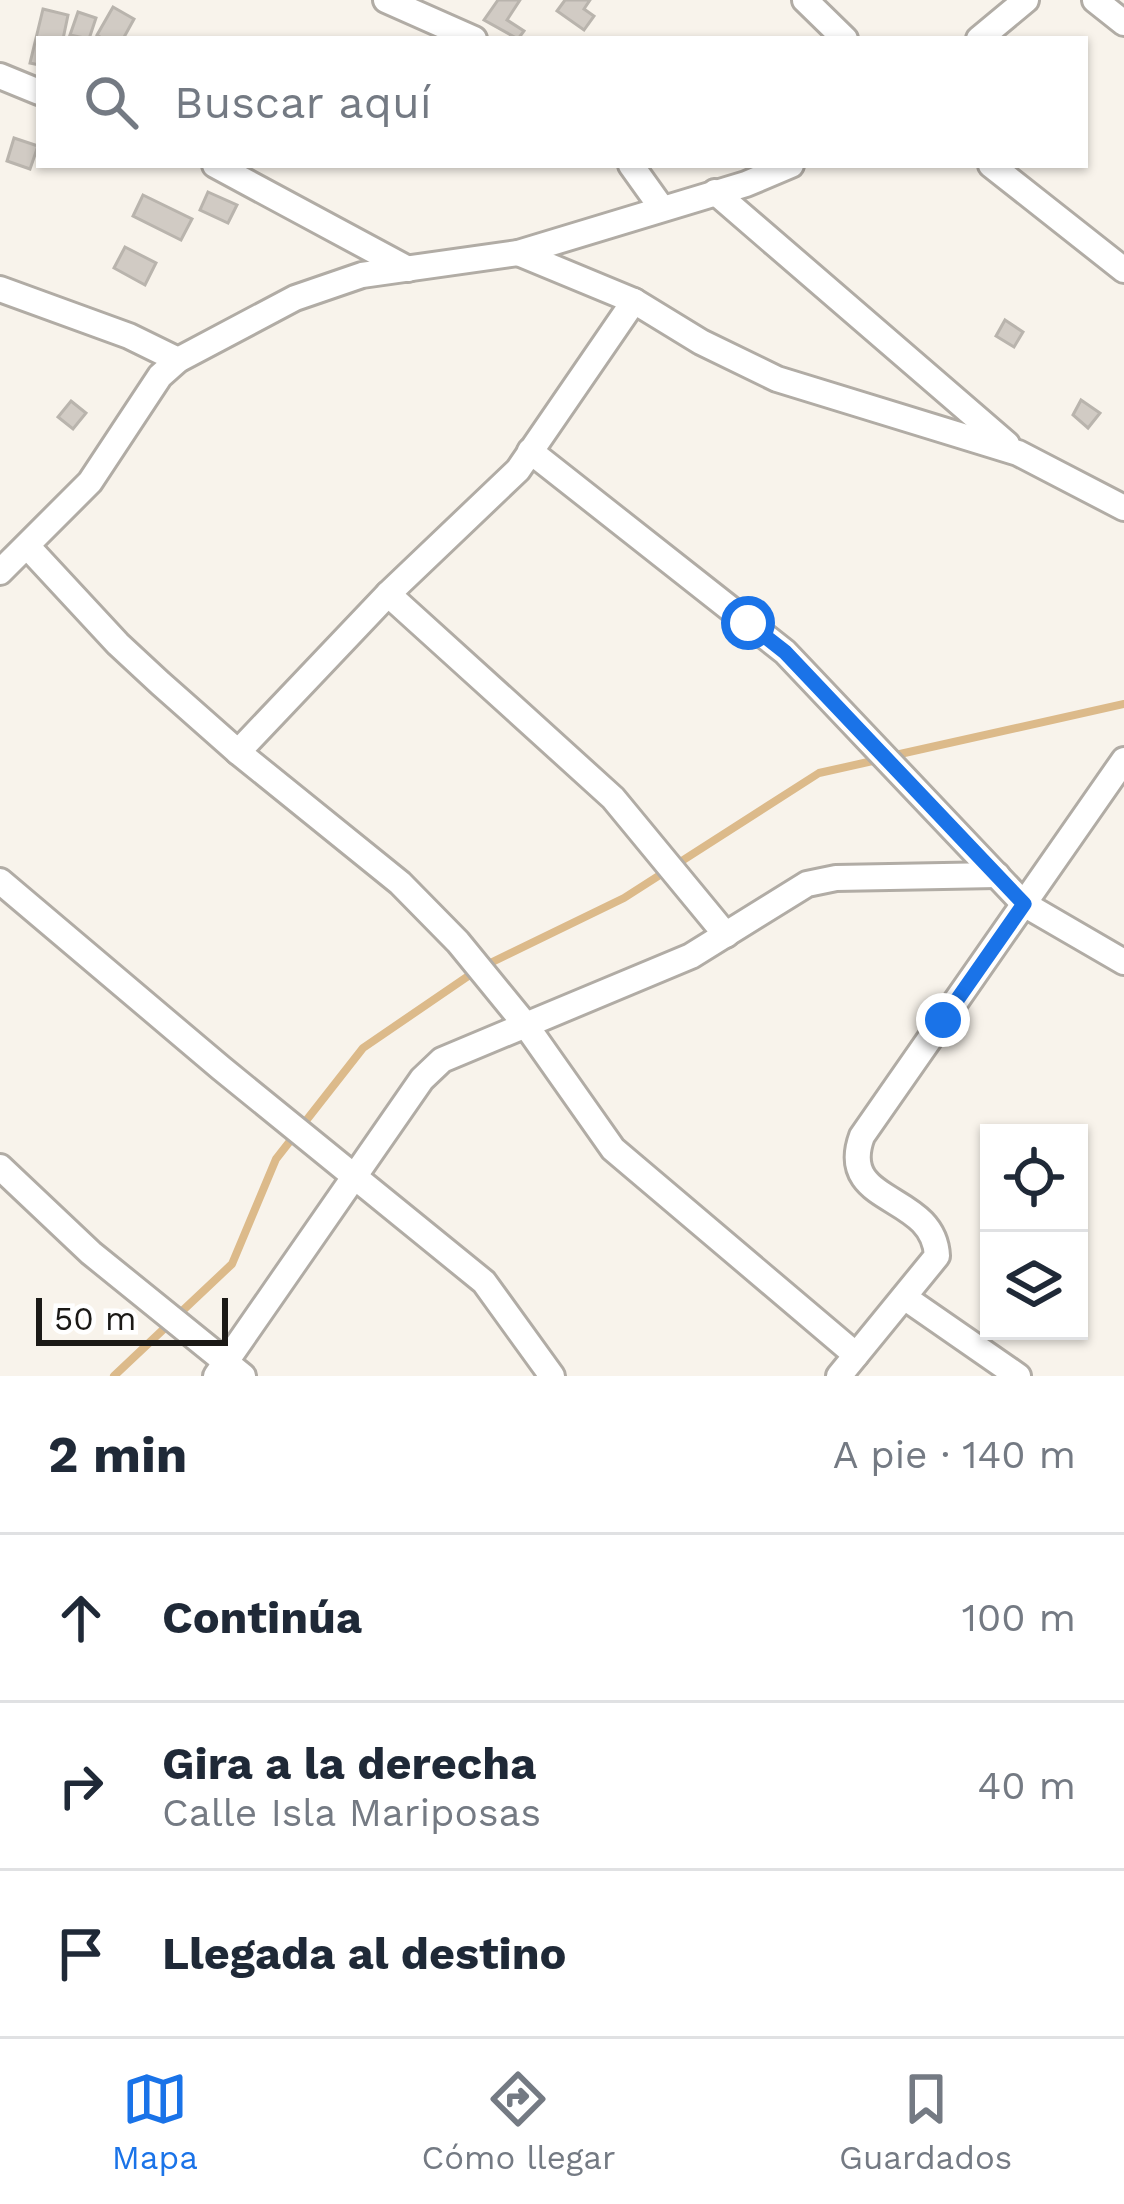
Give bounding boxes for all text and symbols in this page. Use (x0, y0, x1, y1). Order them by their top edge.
search box (36, 36, 1088, 168)
icon: search (78, 69, 144, 135)
text: Buscar aquí (174, 76, 432, 129)
route start (721, 596, 775, 650)
route end (916, 993, 970, 1047)
map controls (980, 1124, 1088, 1340)
button: locate (980, 1124, 1088, 1232)
button: layers (980, 1232, 1088, 1340)
scale bar (36, 1292, 228, 1345)
text: 50 m (54, 1299, 136, 1338)
text: 2 min (48, 1425, 187, 1484)
text: A pie · 140 m (833, 1432, 1076, 1477)
icon: ahead (48, 1585, 114, 1651)
text: Continúa (162, 1591, 362, 1644)
text: 100 m (962, 1595, 1076, 1640)
text: Gira a la derecha (162, 1737, 536, 1790)
icon: right (48, 1753, 114, 1819)
text: 40 m (977, 1763, 1076, 1808)
text: Calle Isla Mariposas (162, 1790, 541, 1835)
icon: arrive (48, 1921, 114, 1987)
text: Llegada al destino (162, 1927, 567, 1980)
tab: Mapa (112, 2066, 198, 2177)
tab: Cómo llegar (422, 2066, 615, 2177)
tab: Guardados (839, 2066, 1012, 2177)

